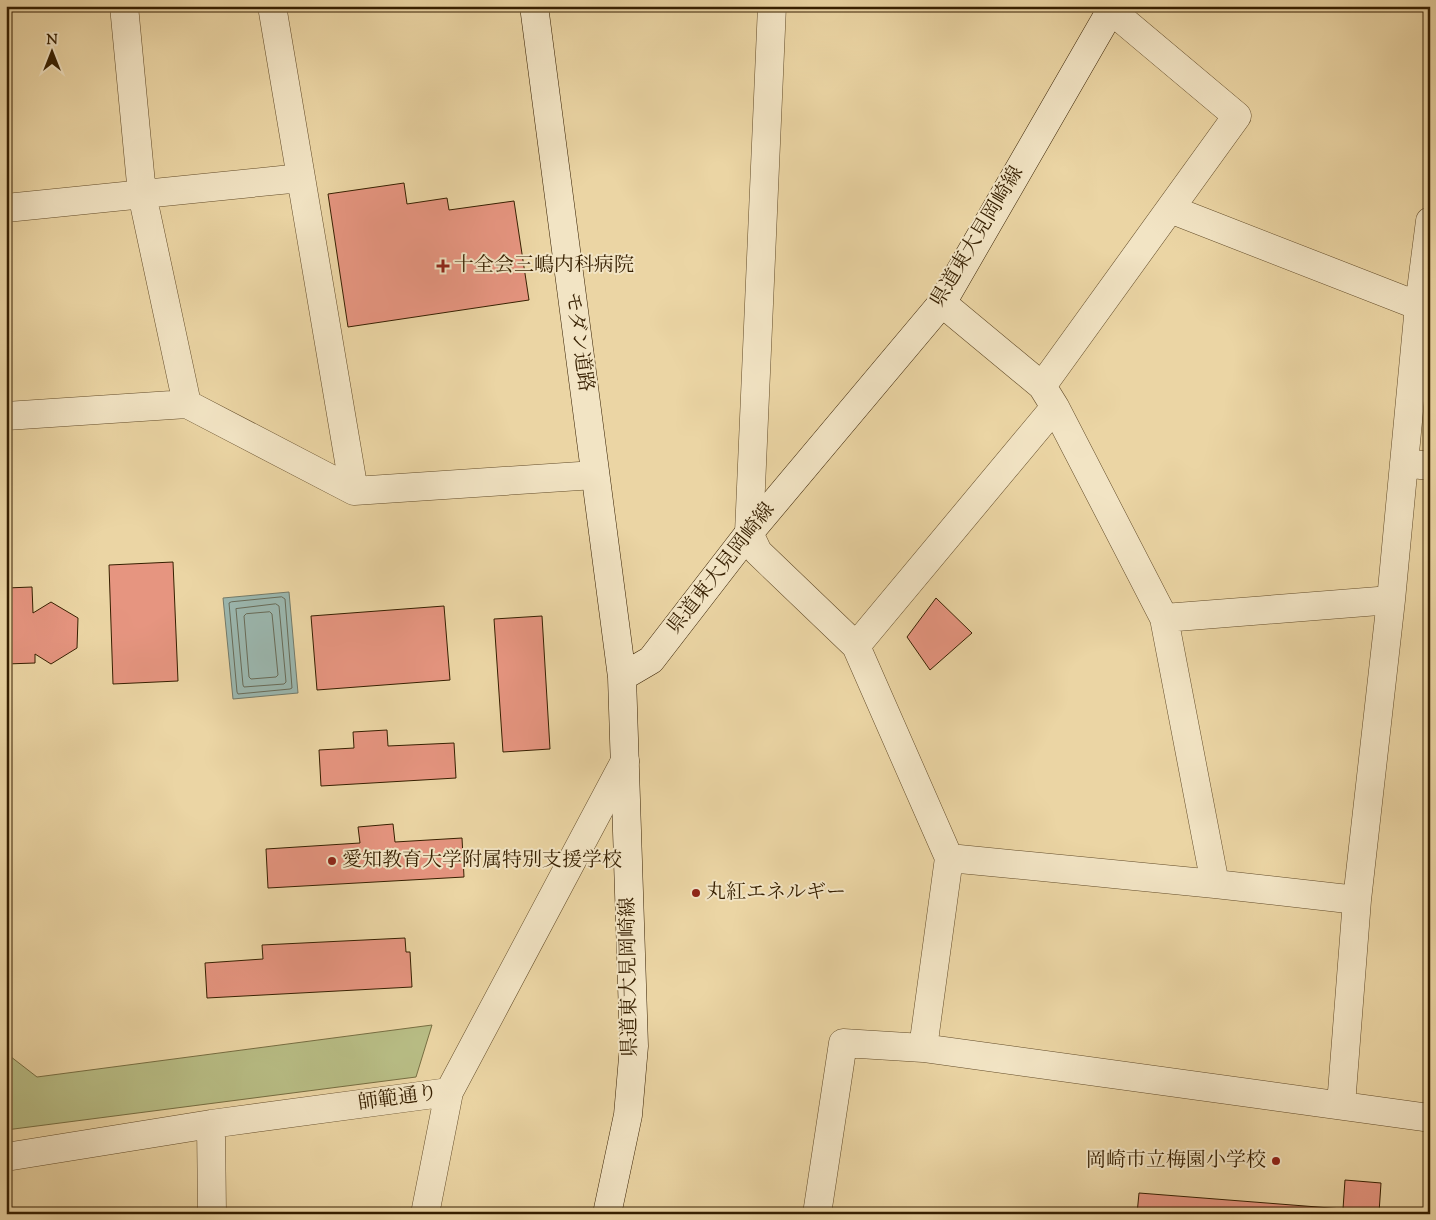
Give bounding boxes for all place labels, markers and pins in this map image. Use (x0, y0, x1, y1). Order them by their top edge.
place label: 十全会三嶋内科病院 (454, 252, 634, 281)
marker: 十全会三嶋内科病院 (436, 259, 450, 273)
place label: 愛知教育大学附属特別支援学校 (342, 847, 622, 876)
marker: 愛知教育大学附属特別支援学校 (326, 855, 338, 867)
place label: 丸紅エネルギー (706, 879, 846, 908)
marker: 丸紅エネルギー (690, 887, 702, 899)
place label: 岡崎市立梅園小学校 (1086, 1147, 1266, 1176)
marker: 岡崎市立梅園小学校 (1270, 1155, 1282, 1167)

